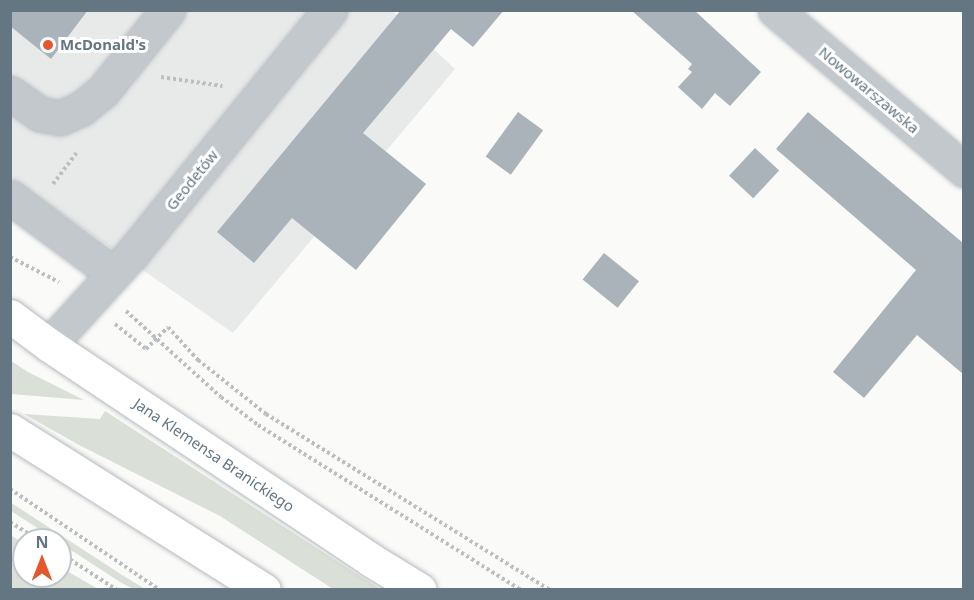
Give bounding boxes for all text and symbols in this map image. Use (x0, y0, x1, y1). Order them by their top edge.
place label: McDonald's (60, 36, 146, 54)
marker: McDonald's (41, 38, 55, 52)
street label: Nowowarszawska (815, 43, 923, 137)
street label: Geodetów (162, 146, 222, 214)
street label: Jana Klemensa Branickiego (130, 394, 298, 516)
north arrow (12, 528, 72, 588)
text: N (35, 531, 49, 553)

